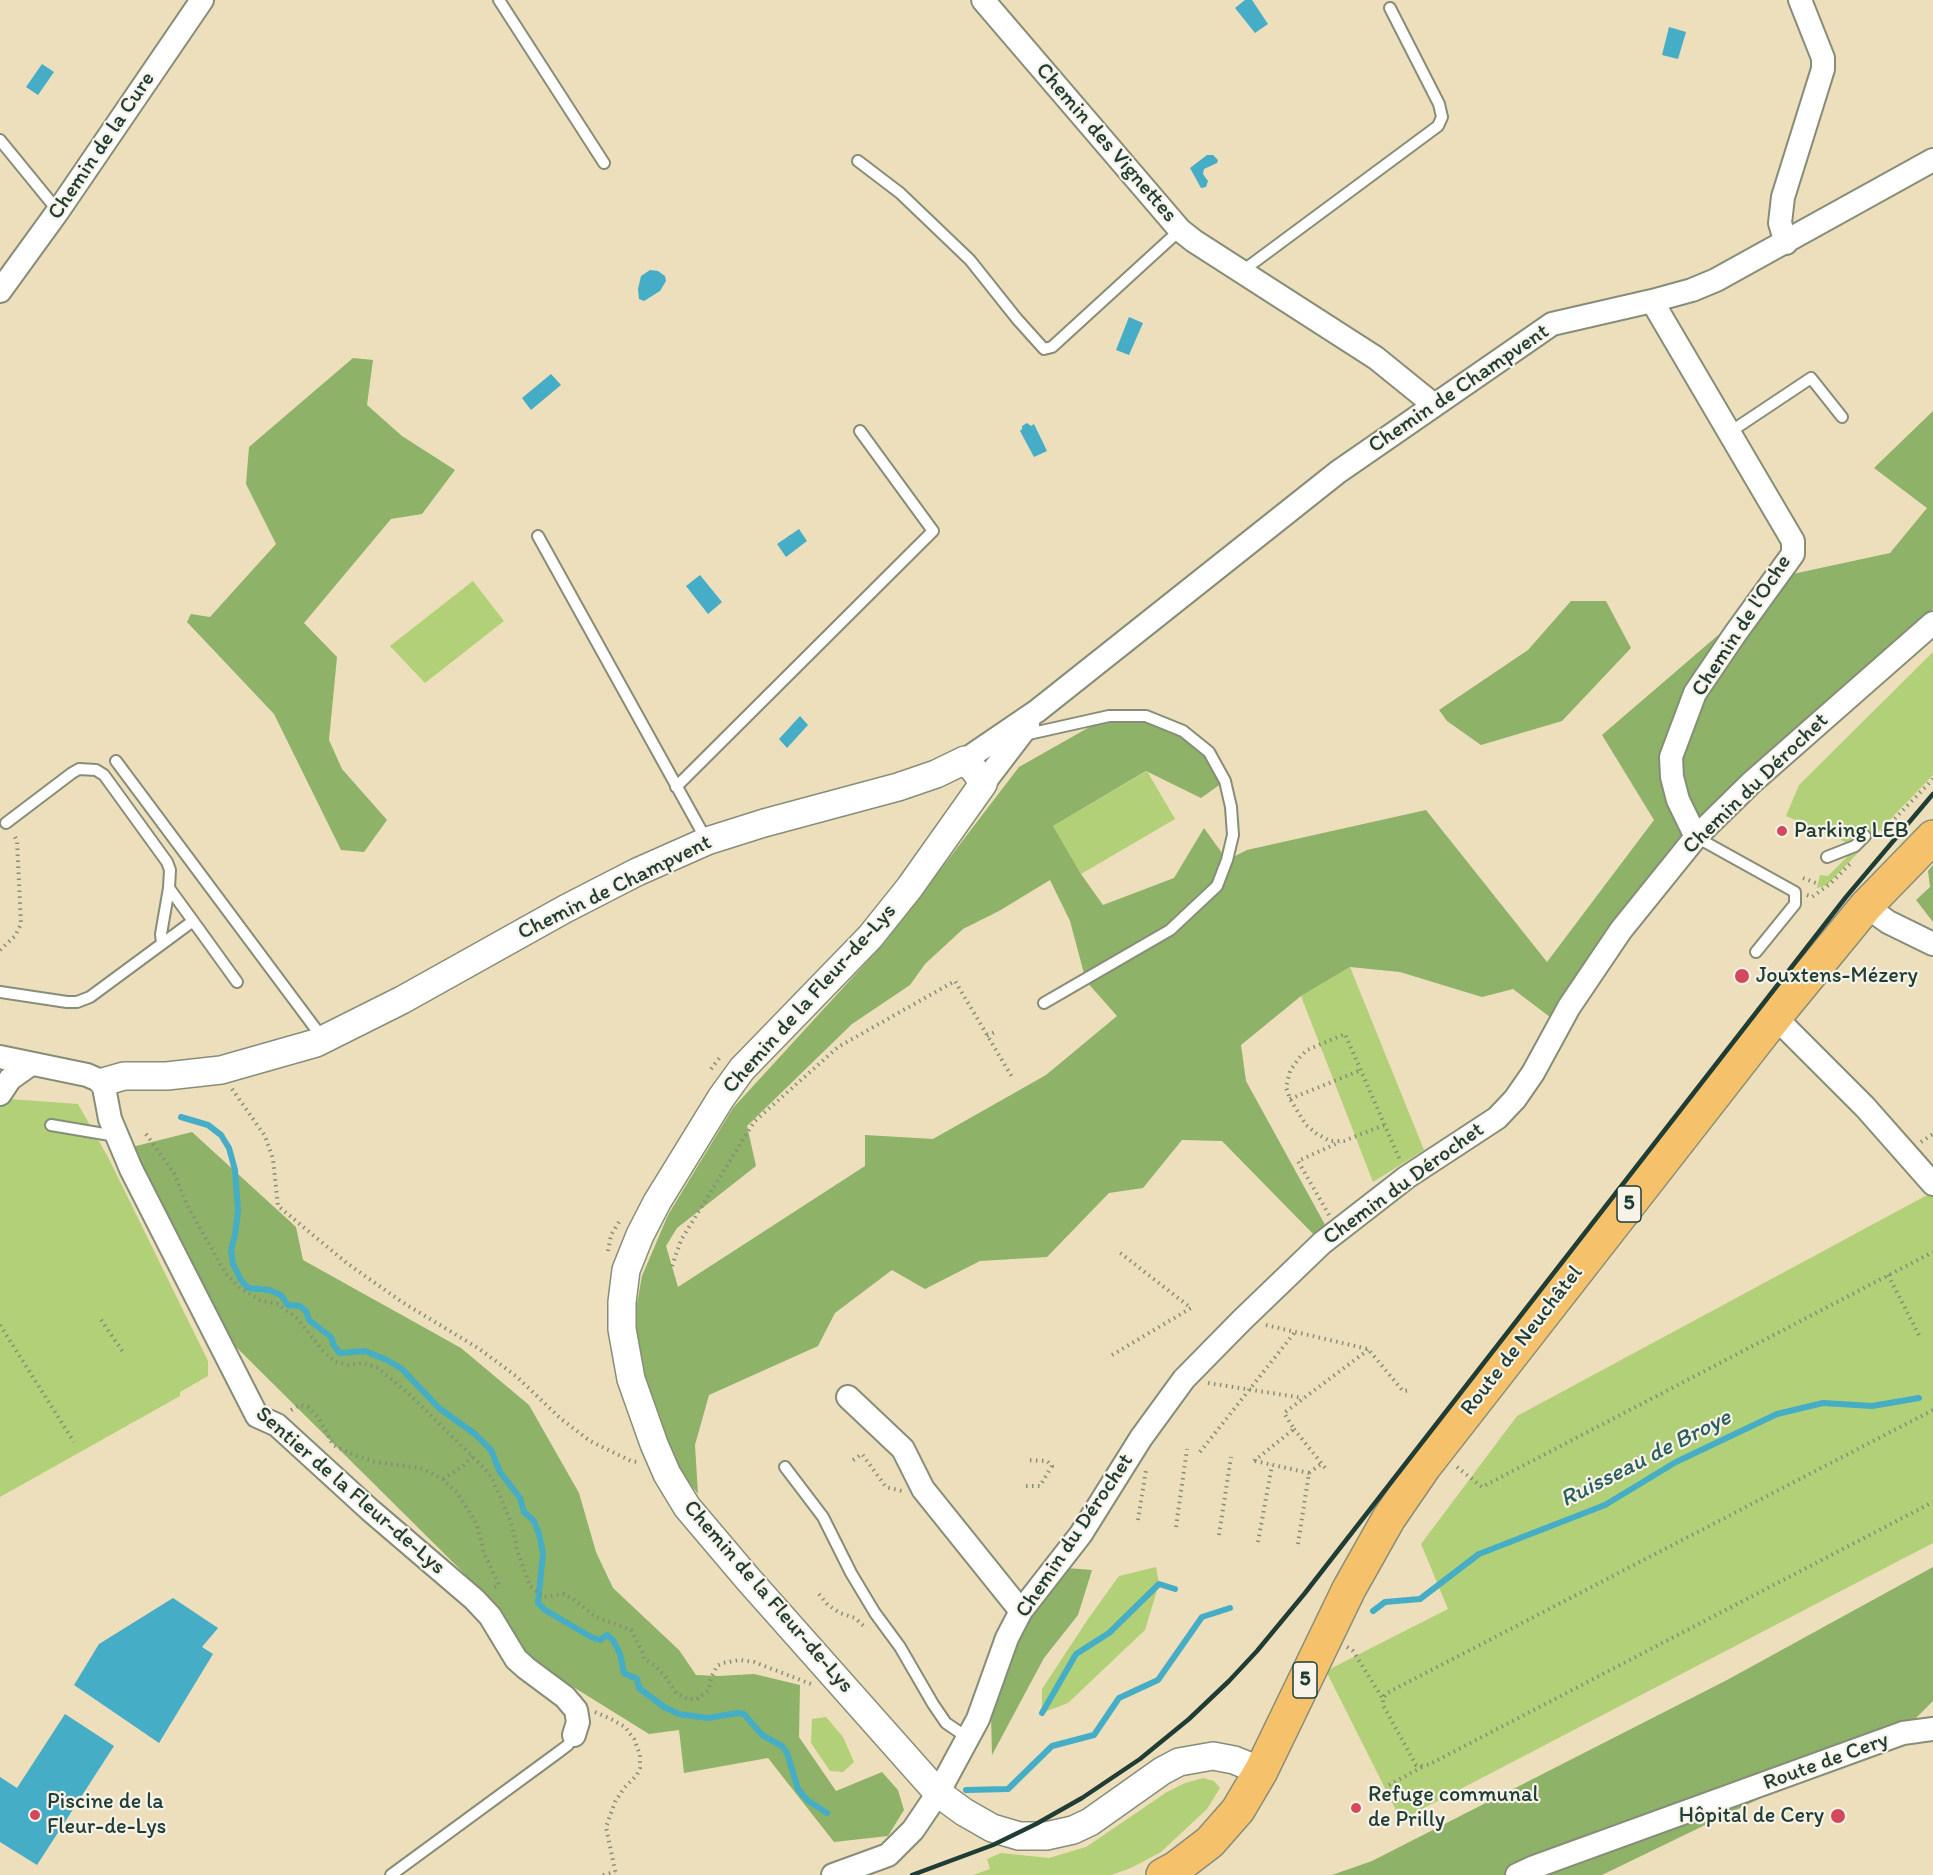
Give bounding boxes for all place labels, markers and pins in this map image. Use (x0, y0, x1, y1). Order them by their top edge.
place label: Parking LEB (1794, 818, 1909, 844)
marker: Parking LEB (1775, 824, 1789, 838)
place label: Jouxtens-Mézery (1756, 963, 1918, 989)
marker: Jouxtens-Mézery (1733, 967, 1751, 985)
place label: Refuge communal de Prilly (1368, 1782, 1539, 1834)
place label: Piscine de la Fleur-de-Lys (47, 1789, 166, 1840)
marker: Refuge communal de Prilly (1349, 1801, 1363, 1815)
place label: Hôpital de Cery (1679, 1803, 1824, 1829)
marker: Hôpital de Cery (1829, 1807, 1847, 1825)
marker: Piscine de la Fleur-de-Lys (28, 1808, 42, 1822)

